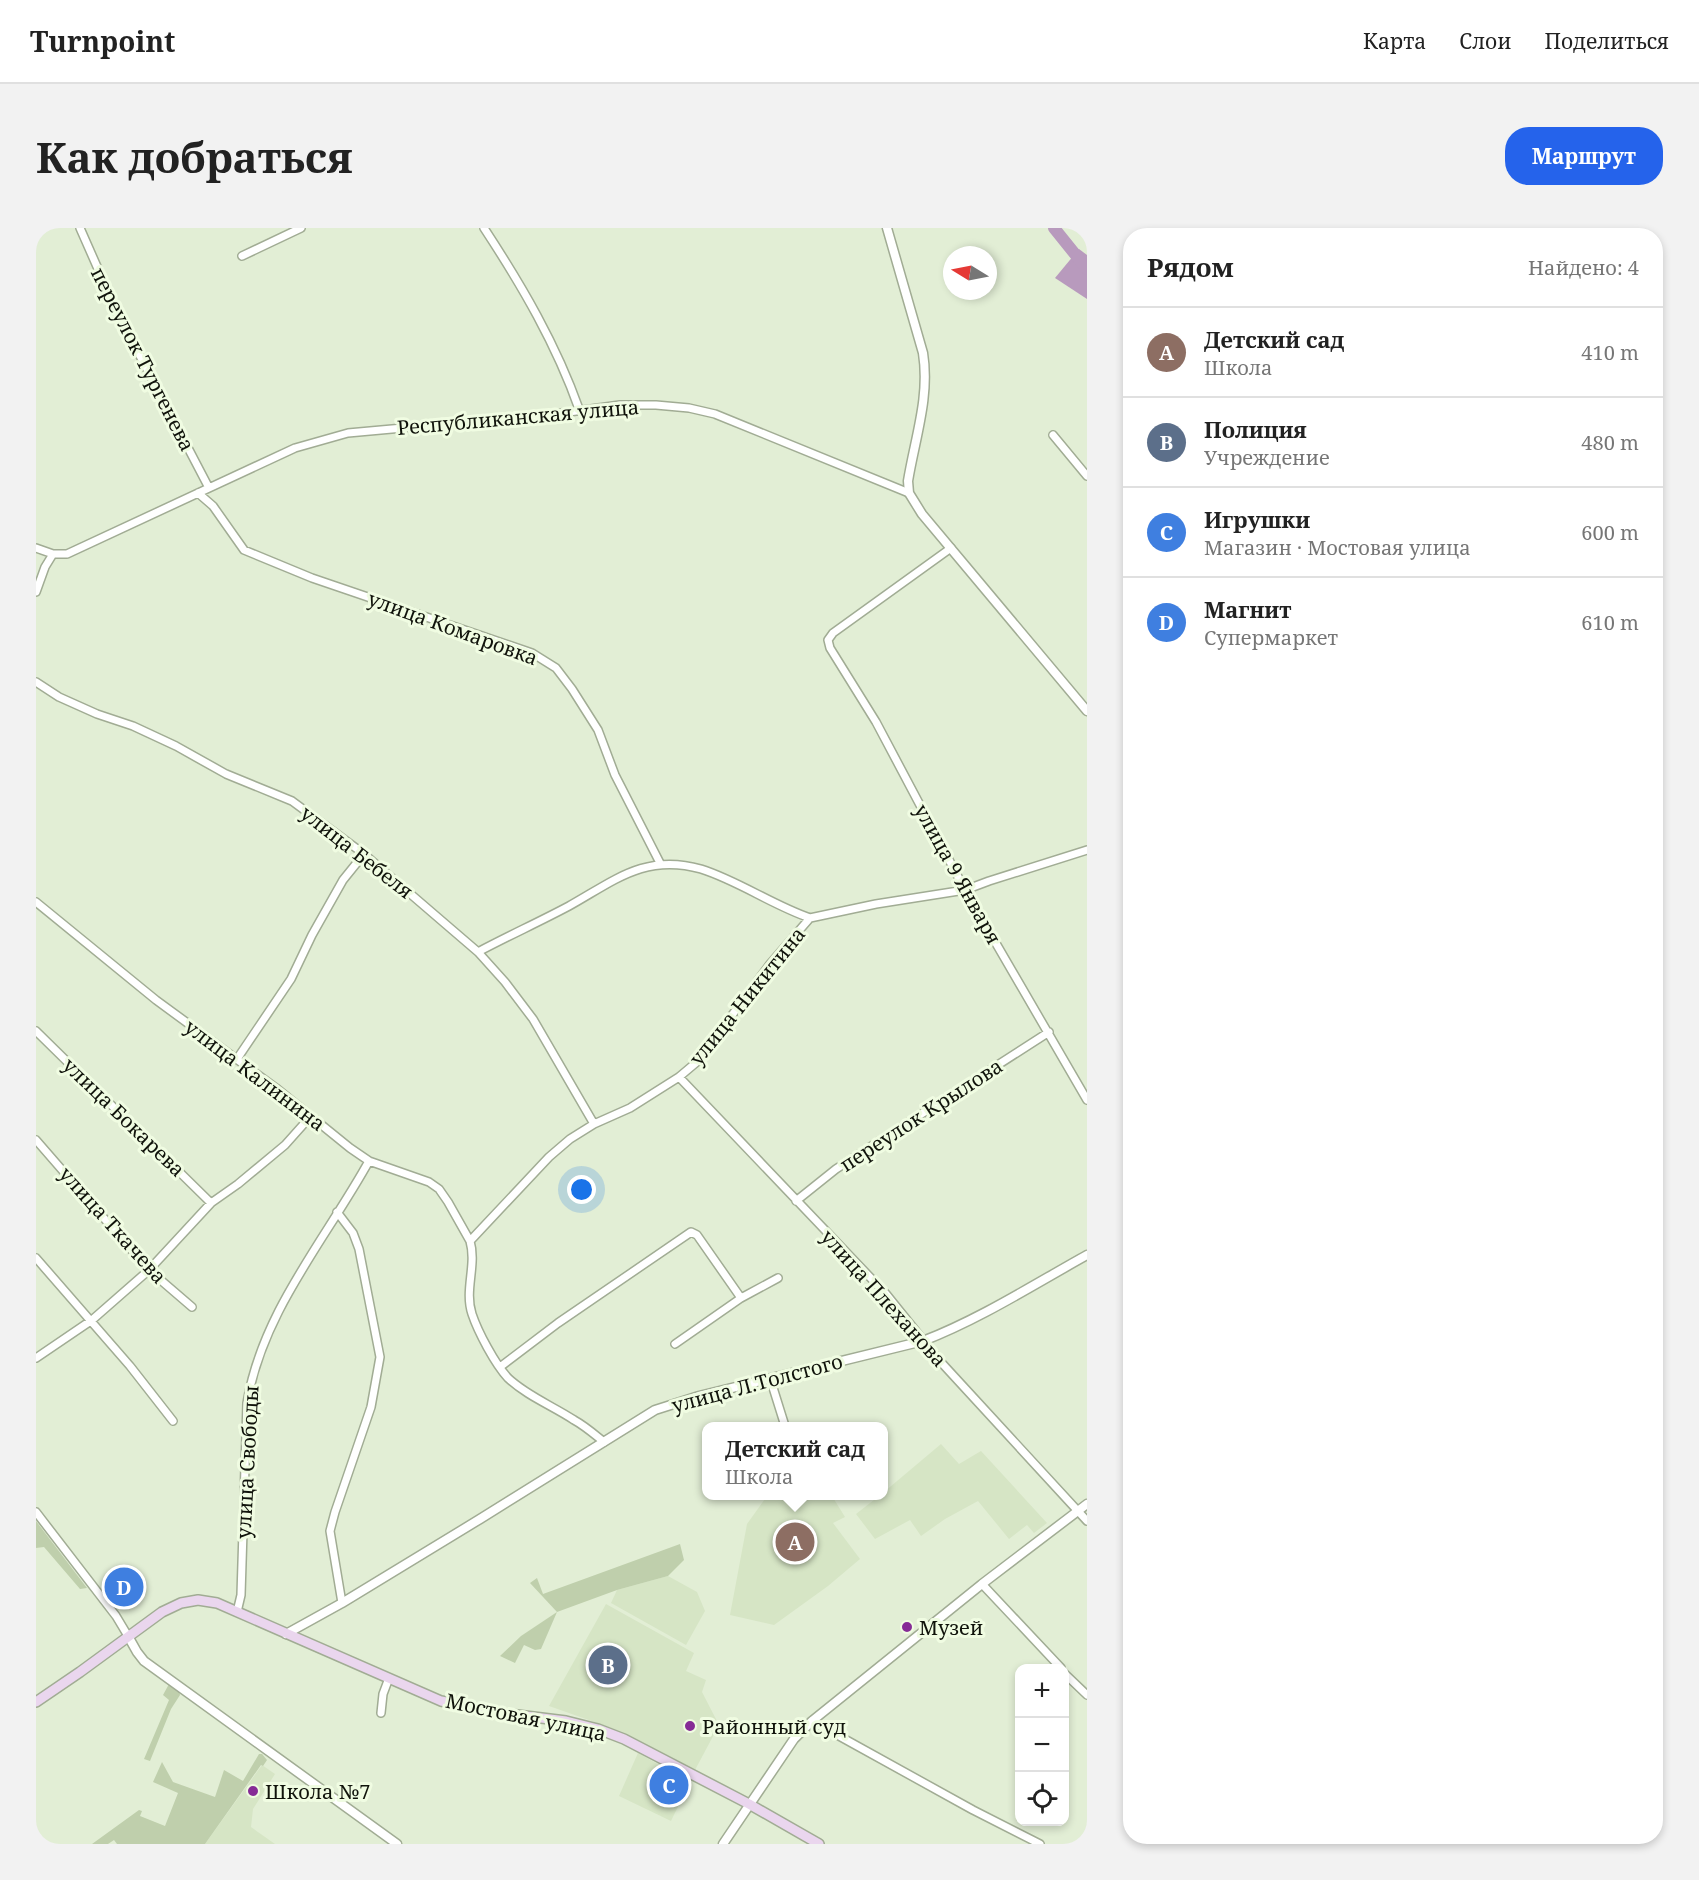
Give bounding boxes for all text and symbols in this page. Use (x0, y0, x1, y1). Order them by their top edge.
text: Turnpoint (30, 22, 175, 60)
text: Карта (1363, 27, 1426, 55)
text: Слои (1459, 27, 1511, 55)
text: Поделиться (1544, 27, 1669, 55)
button: Маршрут (1505, 127, 1663, 185)
text: Как добраться (36, 128, 353, 185)
north arrow (943, 246, 997, 300)
text: Рядом (1147, 249, 1234, 285)
text: Найдено: 4 (1528, 254, 1639, 281)
street label: переулок Тургенева (85, 262, 201, 456)
text: Детский сад (1204, 324, 1344, 354)
text: A (1159, 339, 1174, 366)
text: 410 m (1581, 339, 1639, 366)
text: Школа (1204, 354, 1273, 381)
street label: Республиканская улица (396, 393, 640, 441)
text: Полиция (1204, 414, 1307, 444)
text: B (1160, 429, 1173, 456)
text: 480 m (1581, 429, 1639, 456)
text: Учреждение (1204, 444, 1330, 471)
text: Игрушки (1204, 504, 1310, 534)
text: C (1160, 519, 1173, 546)
text: 600 m (1581, 519, 1639, 546)
text: Магазин · Мостовая улица (1204, 534, 1471, 561)
street label: улица Комаровка (364, 585, 542, 671)
text: Магнит (1204, 594, 1291, 624)
text: D (1159, 609, 1174, 636)
text: 610 m (1581, 609, 1639, 636)
text: Супермаркет (1204, 624, 1338, 651)
street label: улица Бебеля (295, 799, 419, 905)
street label: улица 9 Января (908, 799, 1008, 949)
street label: улица Никитина (683, 921, 811, 1071)
street label: улица Калинина (179, 1013, 331, 1137)
street label: улица Бокарева (57, 1052, 191, 1182)
street label: переулок Крылова (834, 1052, 1008, 1178)
street label: улица Ткачева (53, 1161, 173, 1289)
your location (567, 1175, 596, 1204)
street label: улица Плеханова (815, 1224, 953, 1372)
street label: улица Л.Толстого (669, 1347, 845, 1419)
street label: улица Свободы (229, 1384, 265, 1540)
popup (702, 1422, 888, 1500)
text: Детский сад (725, 1433, 865, 1463)
text: Школа (725, 1463, 793, 1490)
pin: A (776, 1520, 814, 1564)
pin: D (104, 1564, 143, 1610)
place label: Музей (919, 1614, 983, 1641)
marker: Музей (900, 1620, 914, 1634)
pin: B (588, 1642, 628, 1688)
map controls (1015, 1664, 1069, 1826)
button: + (1015, 1664, 1069, 1718)
street label: Мостовая улица (443, 1687, 609, 1747)
place label: Районный суд (702, 1713, 846, 1740)
button: − (1015, 1718, 1069, 1772)
marker: Районный суд (683, 1719, 697, 1733)
pin: C (650, 1762, 688, 1808)
button: locate (1015, 1772, 1069, 1826)
place label: Школа №7 (265, 1778, 370, 1805)
marker: Школа №7 (246, 1784, 260, 1798)

